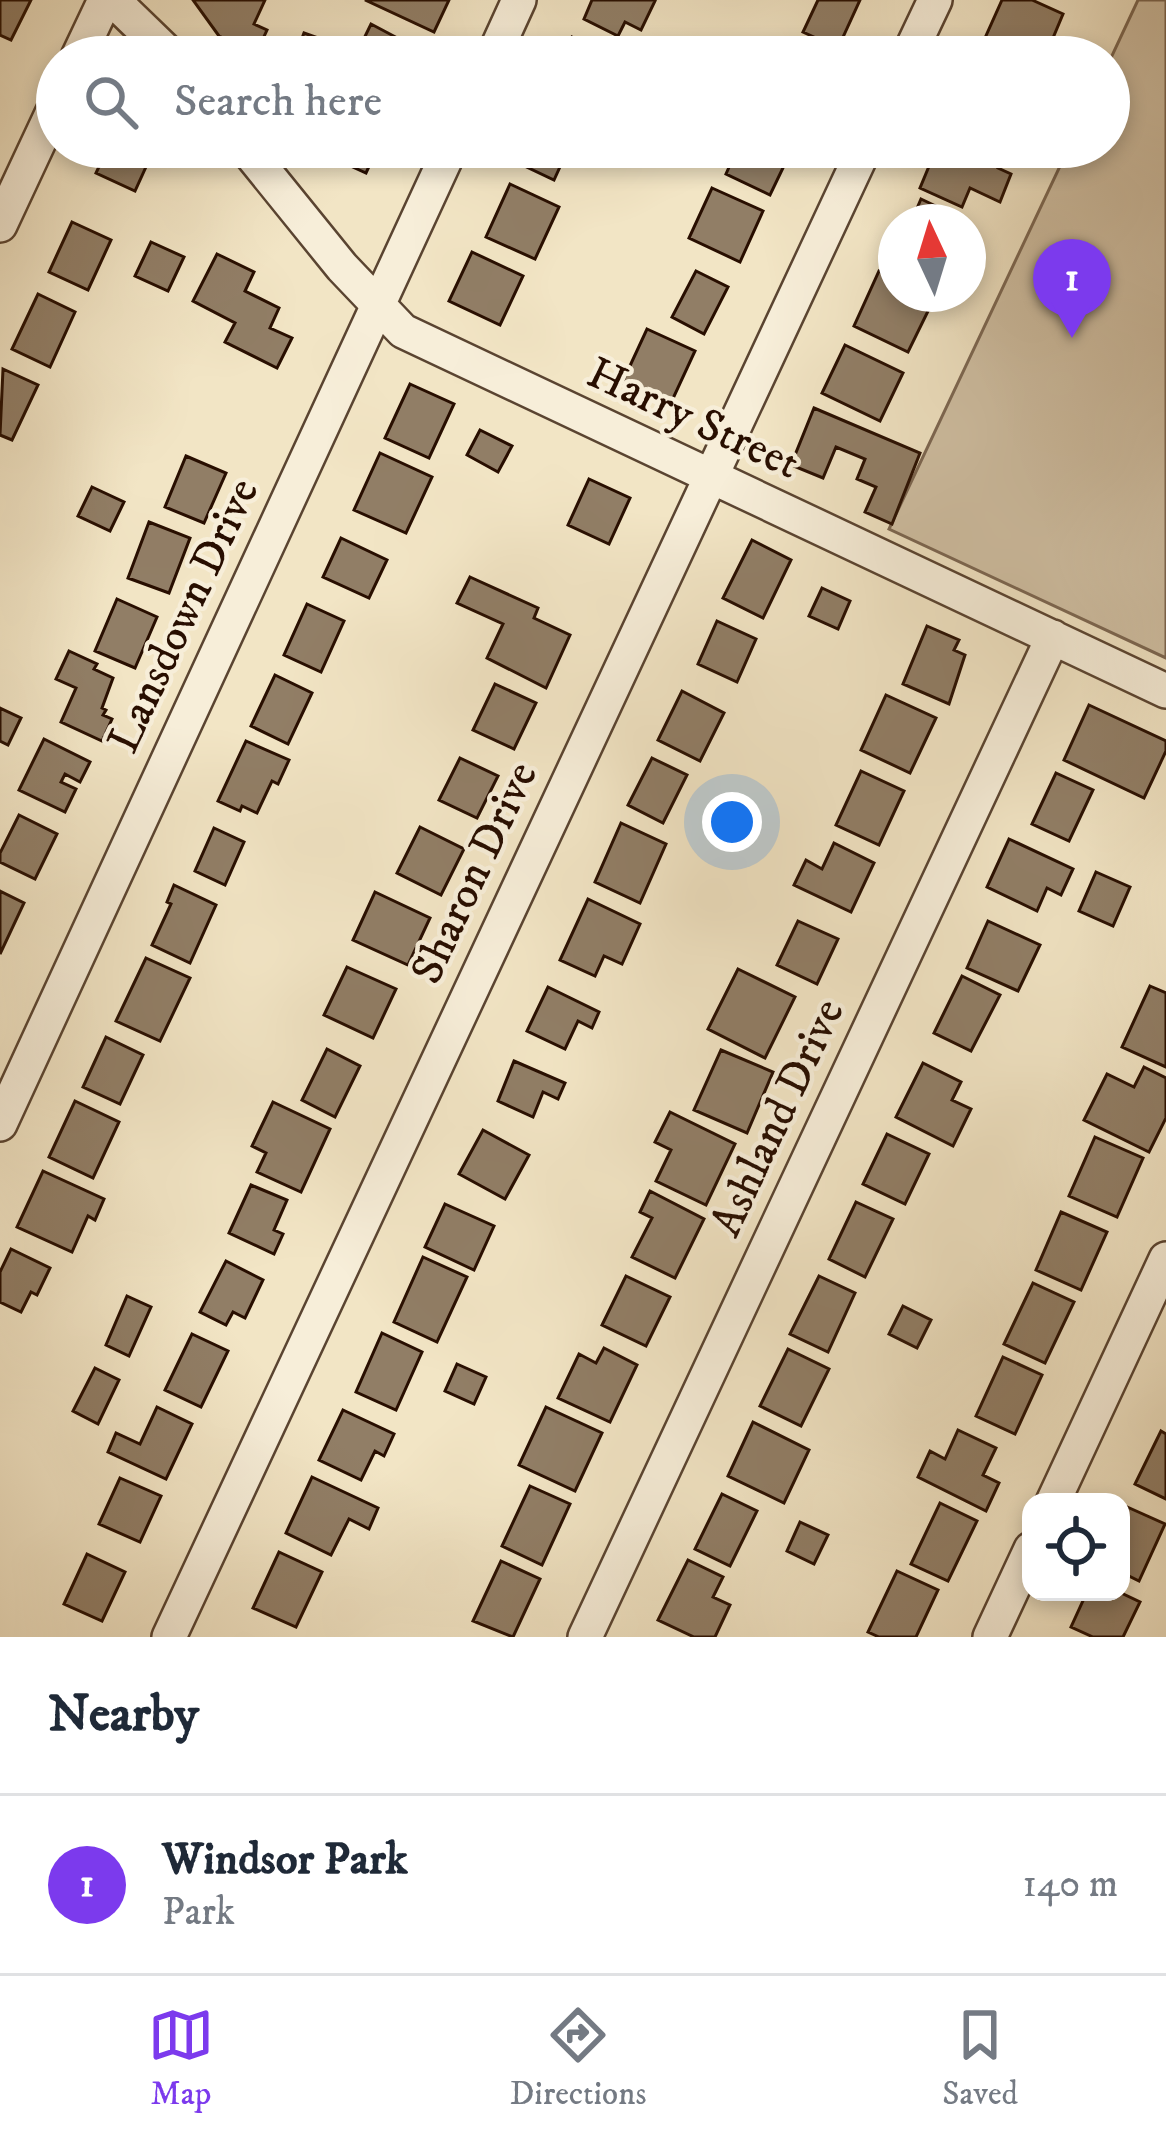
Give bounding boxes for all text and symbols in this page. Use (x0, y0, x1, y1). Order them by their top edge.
search box (36, 36, 1130, 168)
icon: search (78, 69, 144, 135)
text: Search here (174, 74, 382, 130)
north arrow (878, 204, 986, 312)
pin: 1 (1033, 239, 1111, 338)
street label: Harry Street (578, 345, 808, 493)
street label: Lansdown Drive (96, 470, 272, 762)
street label: Sharon Drive (399, 753, 551, 993)
your location (702, 792, 762, 852)
street label: Ashland Drive (699, 990, 857, 1246)
map controls (1022, 1493, 1130, 1601)
button: locate (1022, 1493, 1130, 1601)
text: Nearby (48, 1683, 199, 1747)
text: Windsor Park (162, 1832, 408, 1888)
text: 1 (80, 1860, 94, 1909)
text: 140 m (1023, 1860, 1118, 1909)
text: Park (162, 1888, 235, 1937)
tab: Map (148, 2002, 214, 2115)
tab: Directions (510, 2002, 646, 2115)
tab: Saved (942, 2002, 1018, 2115)

